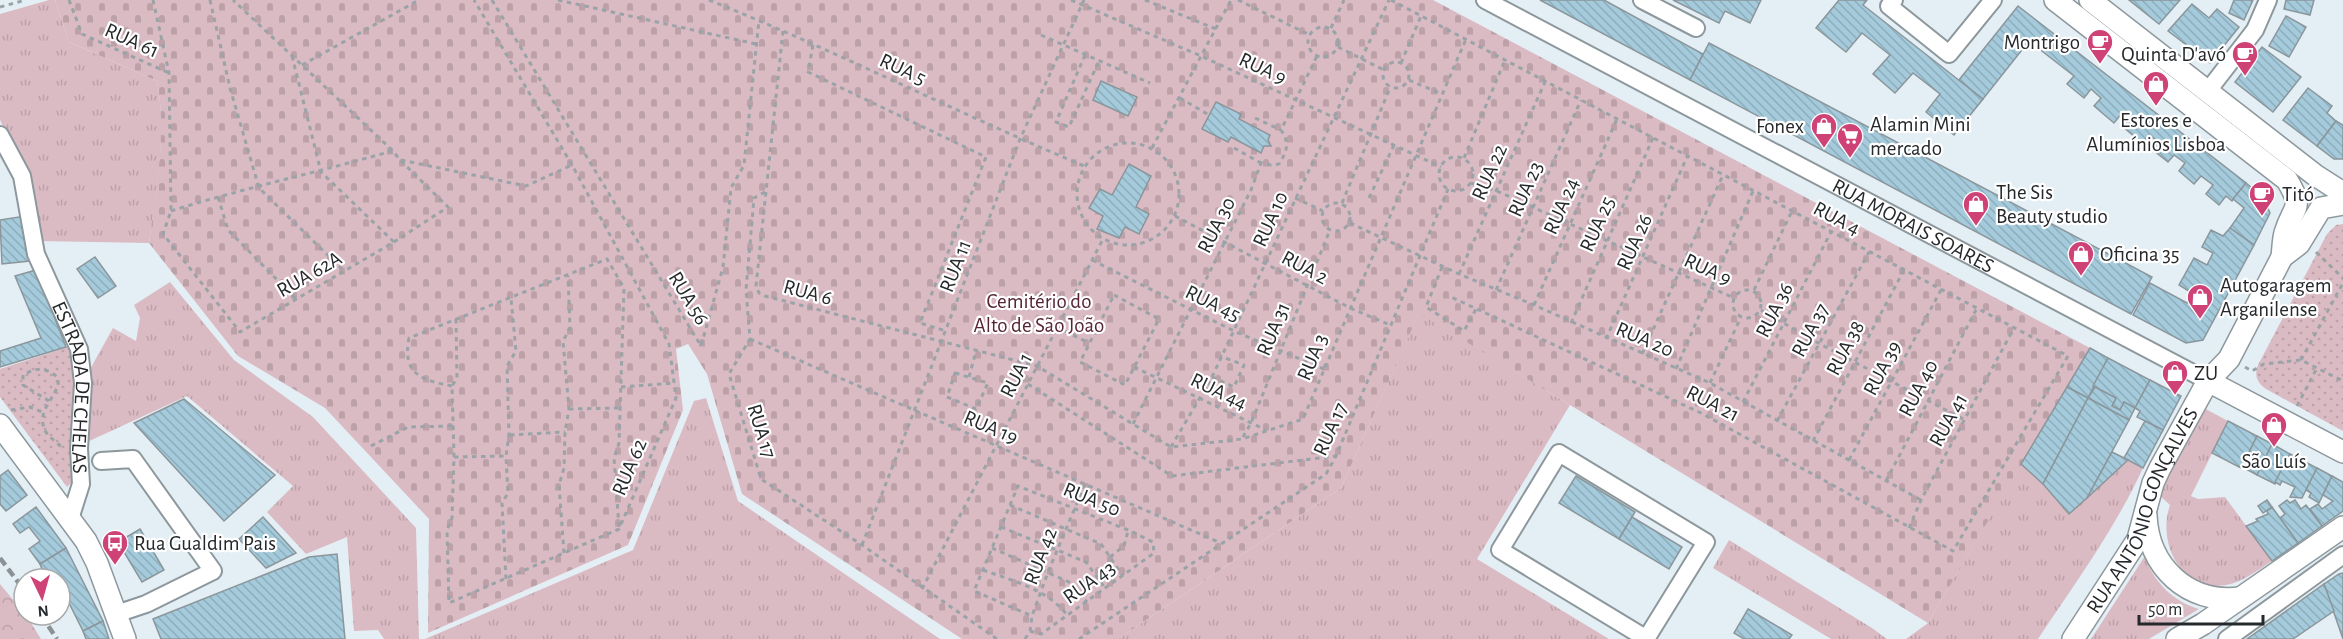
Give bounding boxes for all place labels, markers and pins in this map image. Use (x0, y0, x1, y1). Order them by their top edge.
cafe icon: Montrigo (2085, 27, 2115, 65)
place label: Montrigo (2004, 32, 2080, 53)
cafe icon: Quinta D'avó (2230, 39, 2260, 77)
place label: Quinta D'avó (2121, 44, 2226, 65)
shop icon: Estores e Alumínios Lisboa (2141, 69, 2171, 107)
place label: Estores e Alumínios Lisboa (2086, 110, 2226, 155)
shop icon: Fonex (1809, 111, 1839, 149)
place label: Alamin Mini mercado (1870, 114, 1971, 159)
place label: Fonex (1756, 116, 1804, 137)
supermarket icon: Alamin Mini mercado (1835, 121, 1865, 159)
cafe icon: Titó (2247, 179, 2277, 217)
place label: The Sis Beauty studio (1996, 182, 2108, 227)
place label: Titó (2282, 184, 2314, 205)
shop icon: The Sis Beauty studio (1961, 189, 1991, 227)
shop icon: Oficina 35 (2066, 239, 2096, 277)
place label: Oficina 35 (2100, 244, 2180, 265)
place label: Autogaragem Arganilense (2220, 275, 2332, 320)
shop icon: Autogaragem Arganilense (2185, 282, 2215, 320)
shop icon: ZU (2160, 358, 2190, 396)
place label: ZU (2194, 363, 2218, 384)
shop icon: São Luís (2259, 410, 2289, 448)
place label: São Luís (2241, 451, 2307, 472)
bus stop icon: Rua Gualdim Pais (100, 528, 130, 566)
place label: Rua Gualdim Pais (134, 533, 276, 554)

